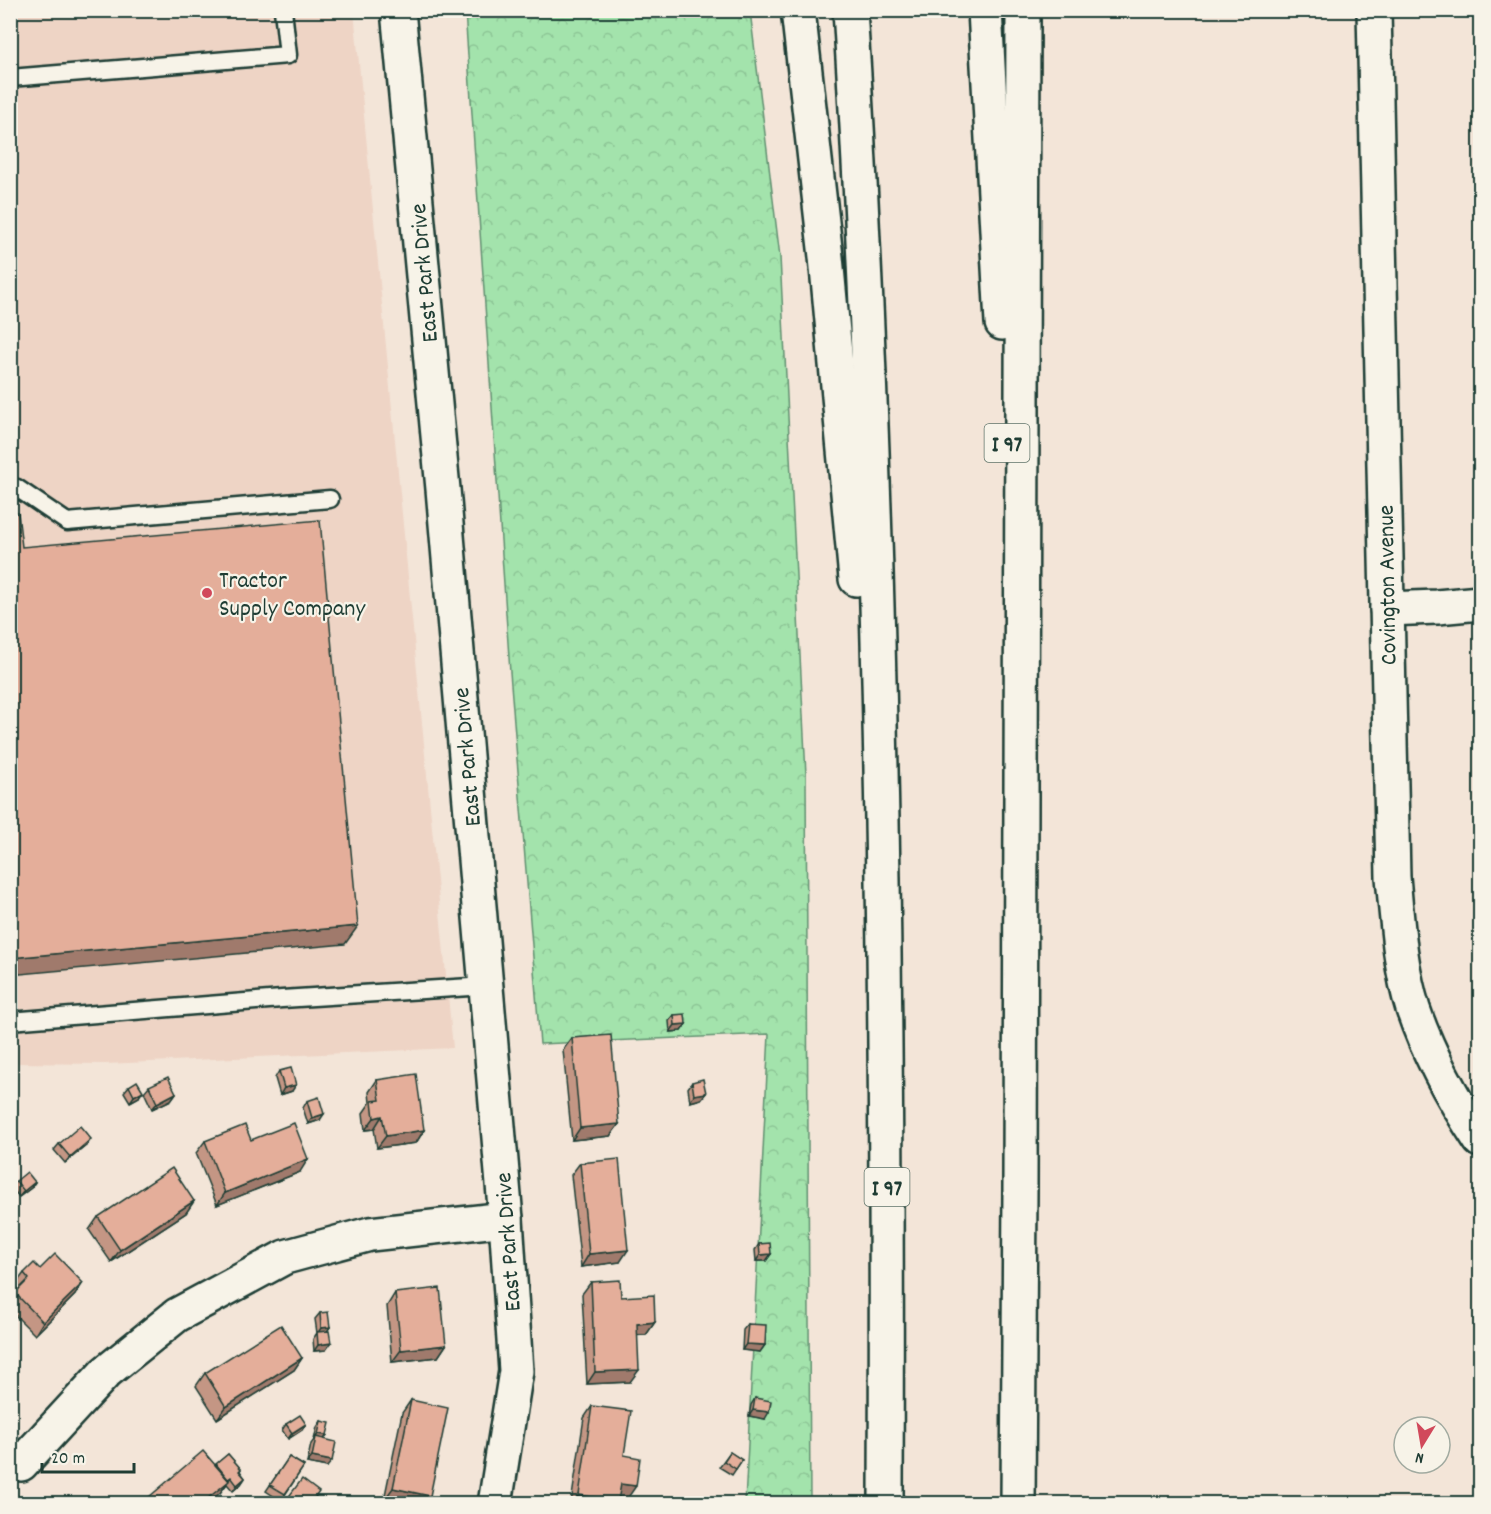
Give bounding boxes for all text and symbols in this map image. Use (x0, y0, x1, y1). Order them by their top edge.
street label: East Park Drive (403, 202, 449, 344)
road number: I 97 (984, 424, 1030, 462)
street label: Covington Avenue (1371, 504, 1407, 665)
place label: Tractor Supply Company (219, 565, 366, 627)
marker: Tractor Supply Company (200, 586, 214, 600)
street label: East Park Drive (446, 686, 492, 828)
road number: I 97 (864, 1168, 910, 1206)
street label: East Park Drive (488, 1171, 532, 1312)
north arrow (1392, 1415, 1452, 1475)
scale bar (42, 1436, 134, 1474)
text: N (1413, 1445, 1426, 1469)
text: 20 m (51, 1447, 85, 1472)

